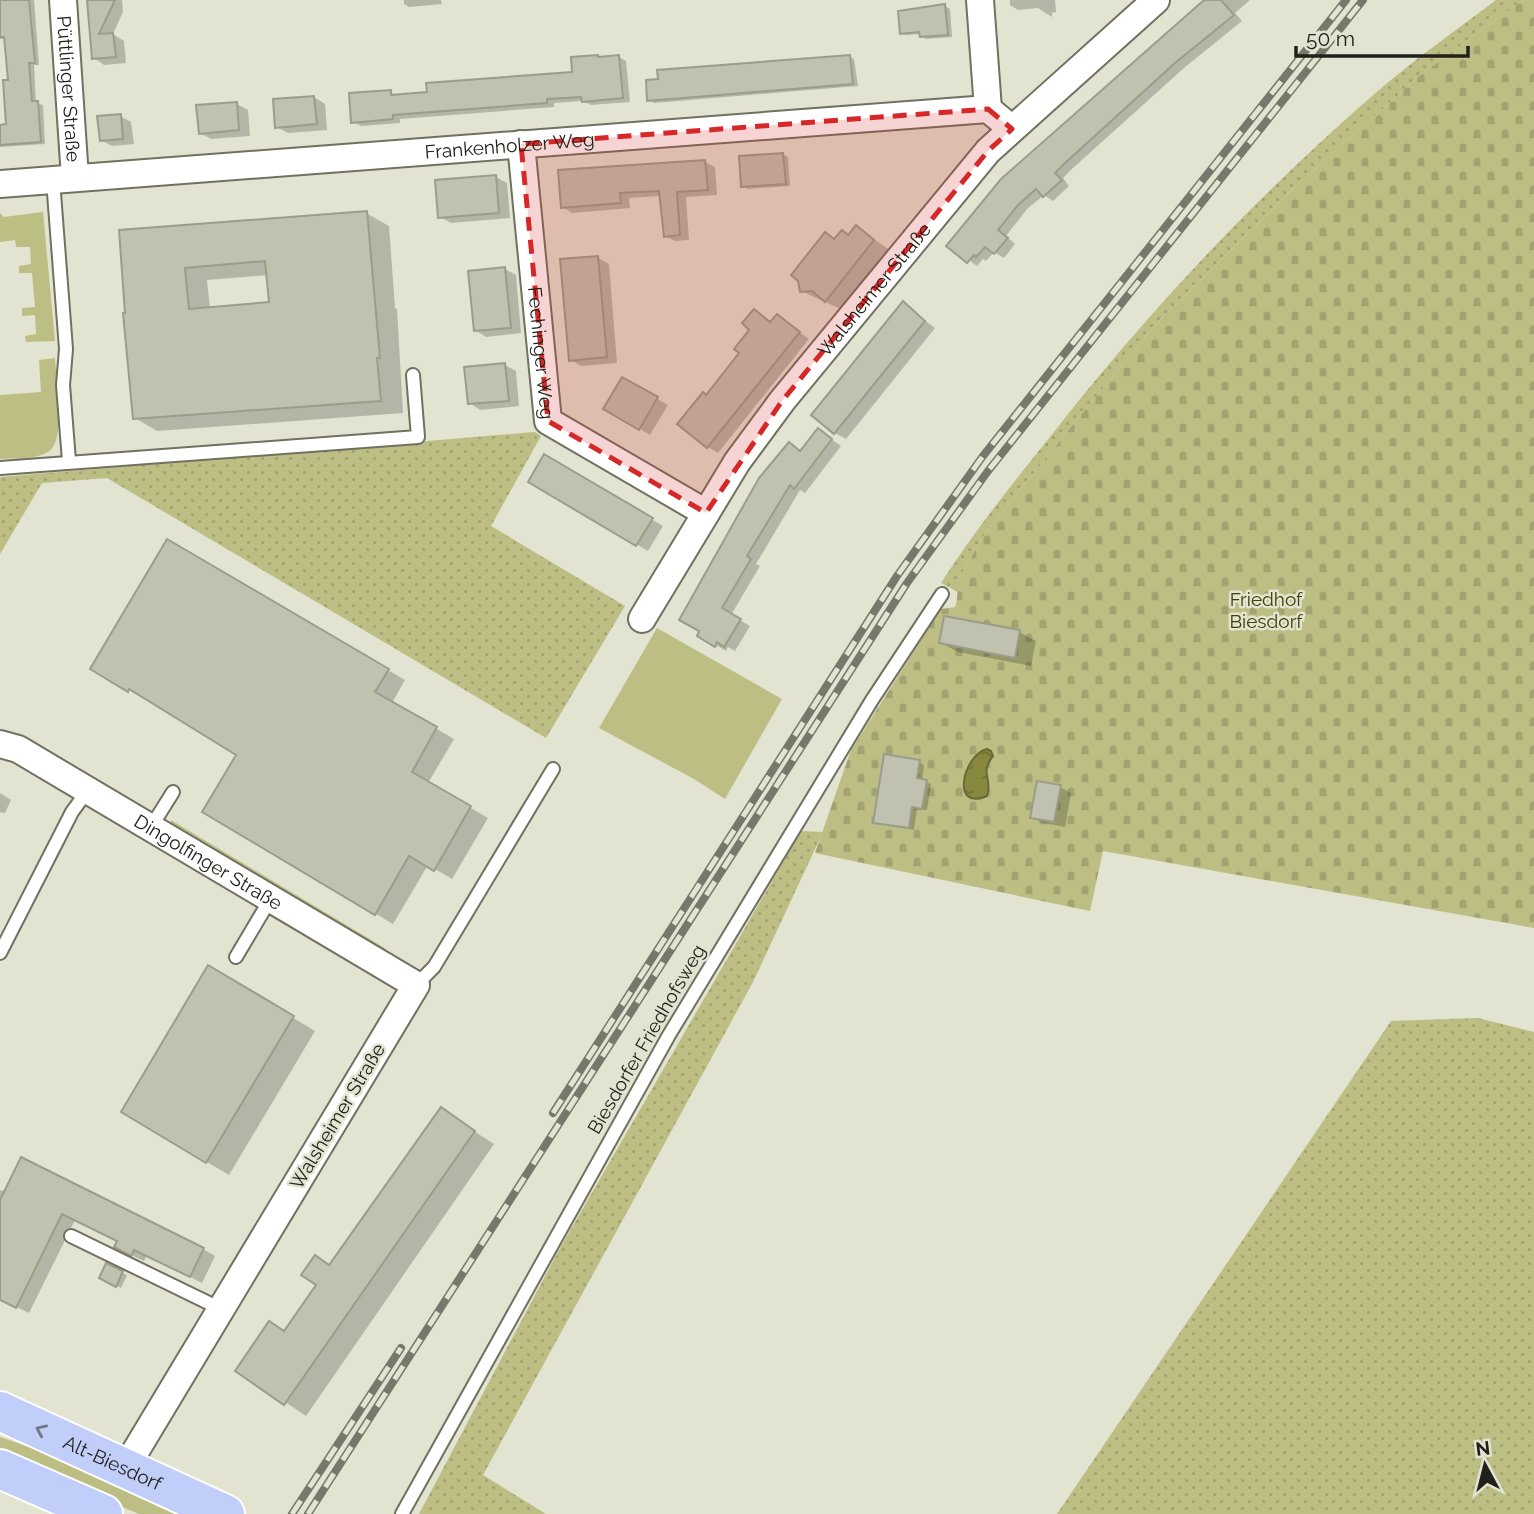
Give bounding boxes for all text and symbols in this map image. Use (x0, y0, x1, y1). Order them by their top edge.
scale bar (1296, 14, 1468, 58)
street label: Püttlinger Straße (53, 15, 85, 163)
text: 50 m (1306, 26, 1355, 51)
street label: Frankenholzer Weg (424, 128, 595, 163)
street label: Walsheimer Straße (813, 218, 935, 360)
street label: Fechinger Weg (524, 286, 559, 420)
park label: Friedhof Biesdorf (1229, 588, 1303, 632)
street label: Dingolfinger Straße (130, 810, 286, 914)
street label: Biesdorfer Friedhofsweg (583, 940, 709, 1138)
street label: Walsheimer Straße (285, 1039, 389, 1193)
one-way arrow (36, 1424, 48, 1438)
north arrow (1450, 1430, 1520, 1500)
street label: Alt-Biesdorf (60, 1431, 166, 1495)
text: N (1474, 1436, 1491, 1460)

